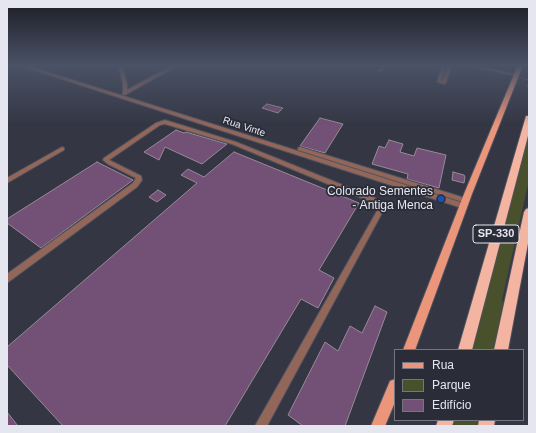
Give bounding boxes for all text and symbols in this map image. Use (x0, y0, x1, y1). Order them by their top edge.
street label: Rua Vinte (221, 115, 267, 139)
place label: Colorado Sementes - Antiga Menca (327, 185, 433, 213)
marker: Colorado Sementes - Antiga Menca (436, 194, 446, 204)
road number: SP-330 (473, 225, 519, 243)
legend (394, 349, 524, 421)
text: Rua (432, 358, 454, 372)
text: Parque (432, 378, 471, 392)
text: Edifício (432, 398, 471, 412)

